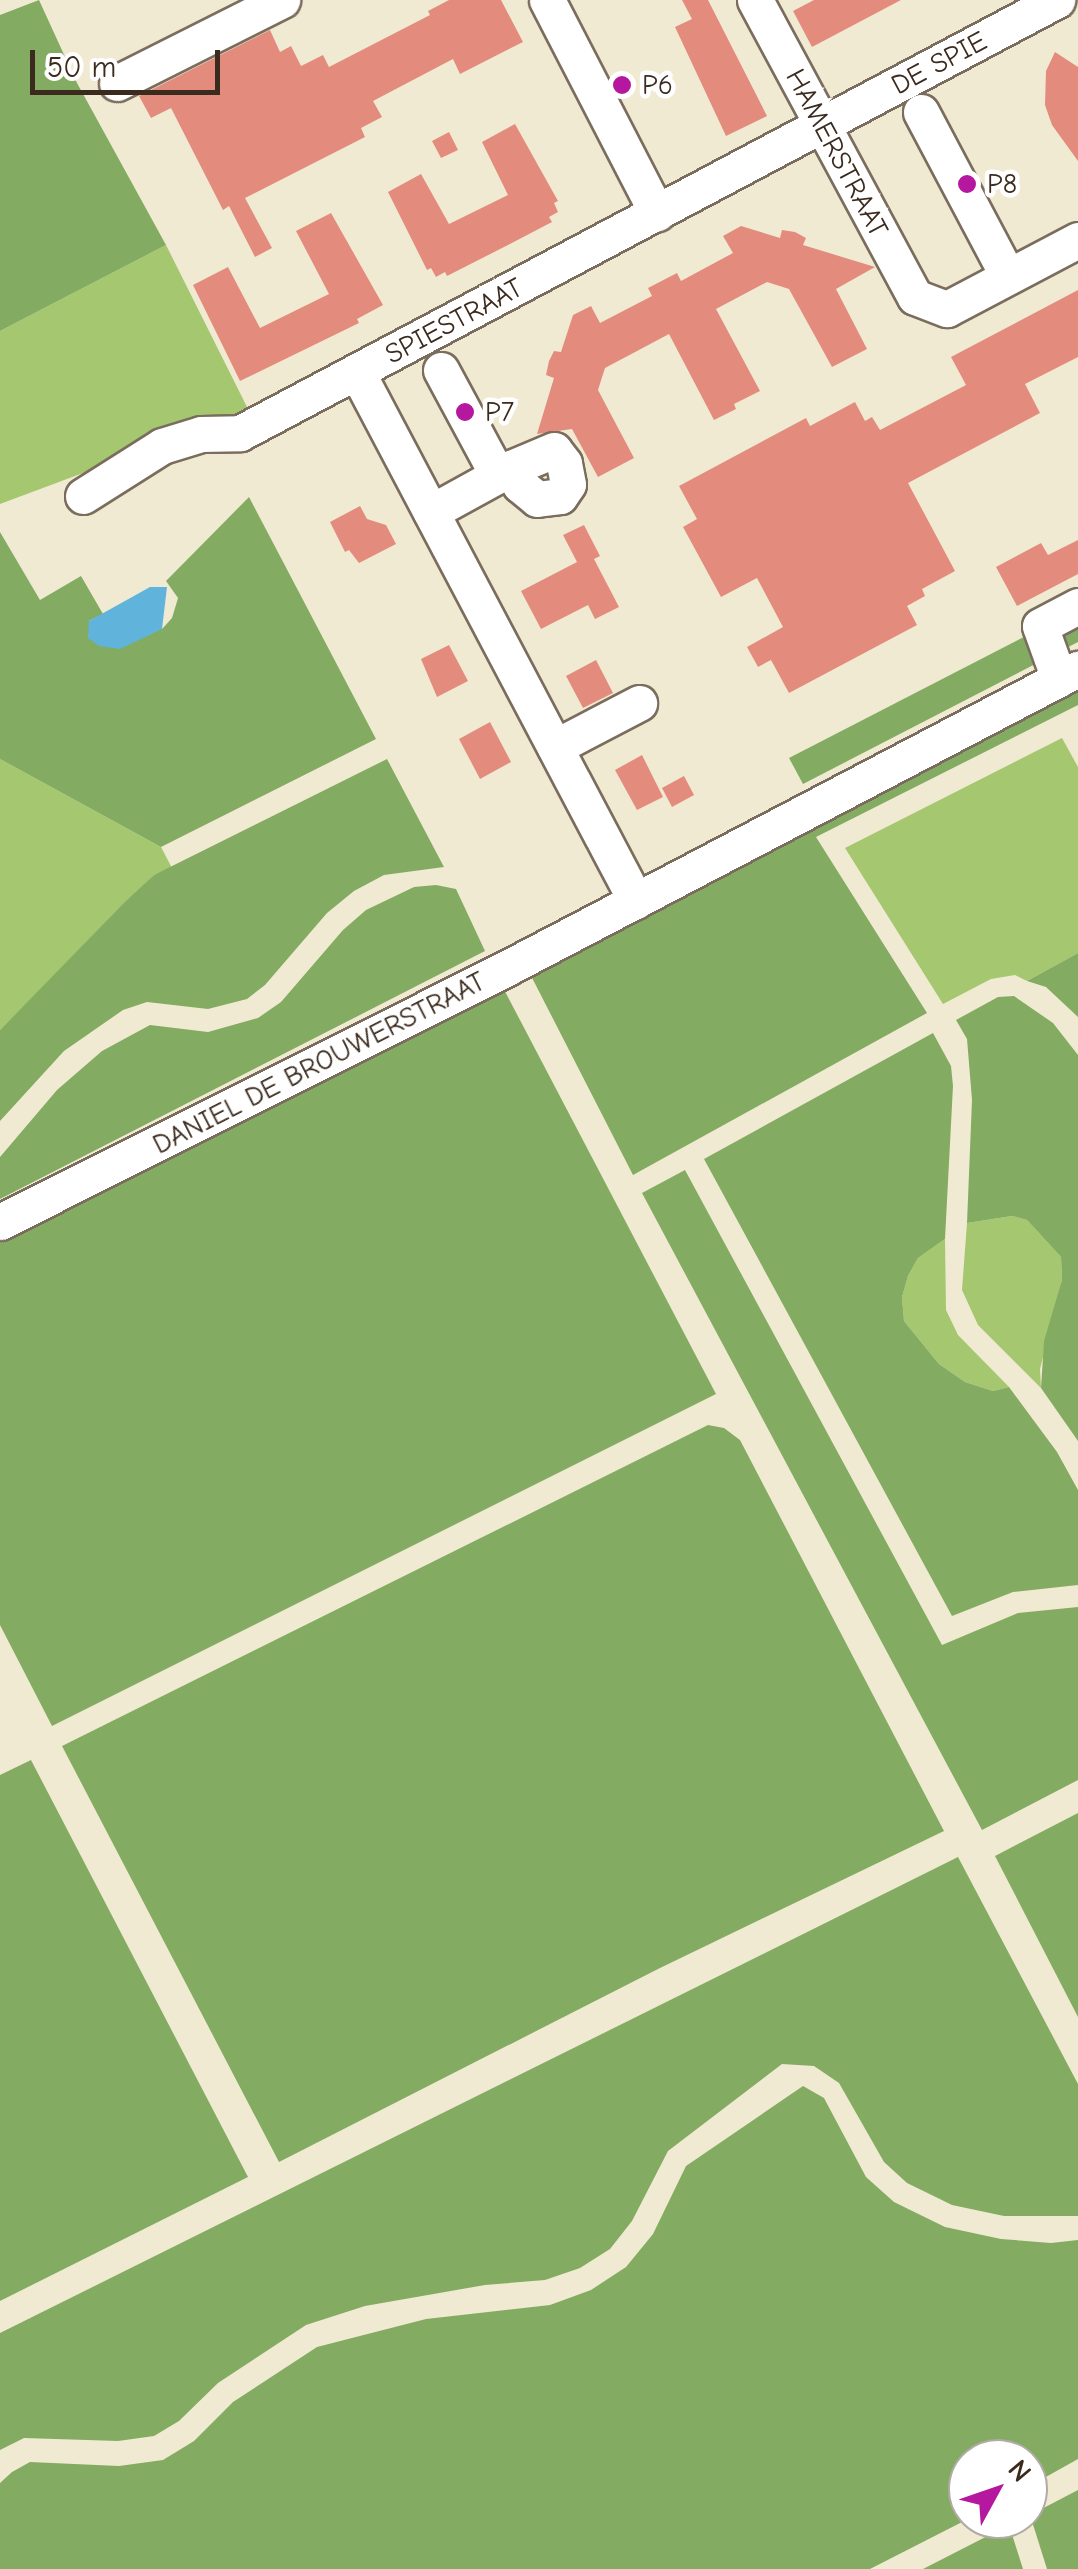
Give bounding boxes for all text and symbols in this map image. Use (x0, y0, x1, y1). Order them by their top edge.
street label: DE SPIE (886, 24, 992, 102)
scale bar (35, 30, 225, 92)
text: 50 m (47, 50, 116, 85)
street label: HAMERSTRAAT (779, 63, 895, 243)
place label: P6 (642, 68, 673, 102)
marker: P6 (611, 74, 633, 96)
place label: P8 (987, 167, 1017, 201)
marker: P8 (956, 173, 978, 195)
street label: SPIESTRAAT (380, 271, 528, 371)
place label: P7 (485, 395, 514, 429)
marker: P7 (454, 401, 476, 423)
street label: DANIEL DE BROUWERSTRAAT (147, 964, 491, 1162)
north arrow (948, 2439, 1048, 2539)
text: N (1001, 2454, 1038, 2488)

